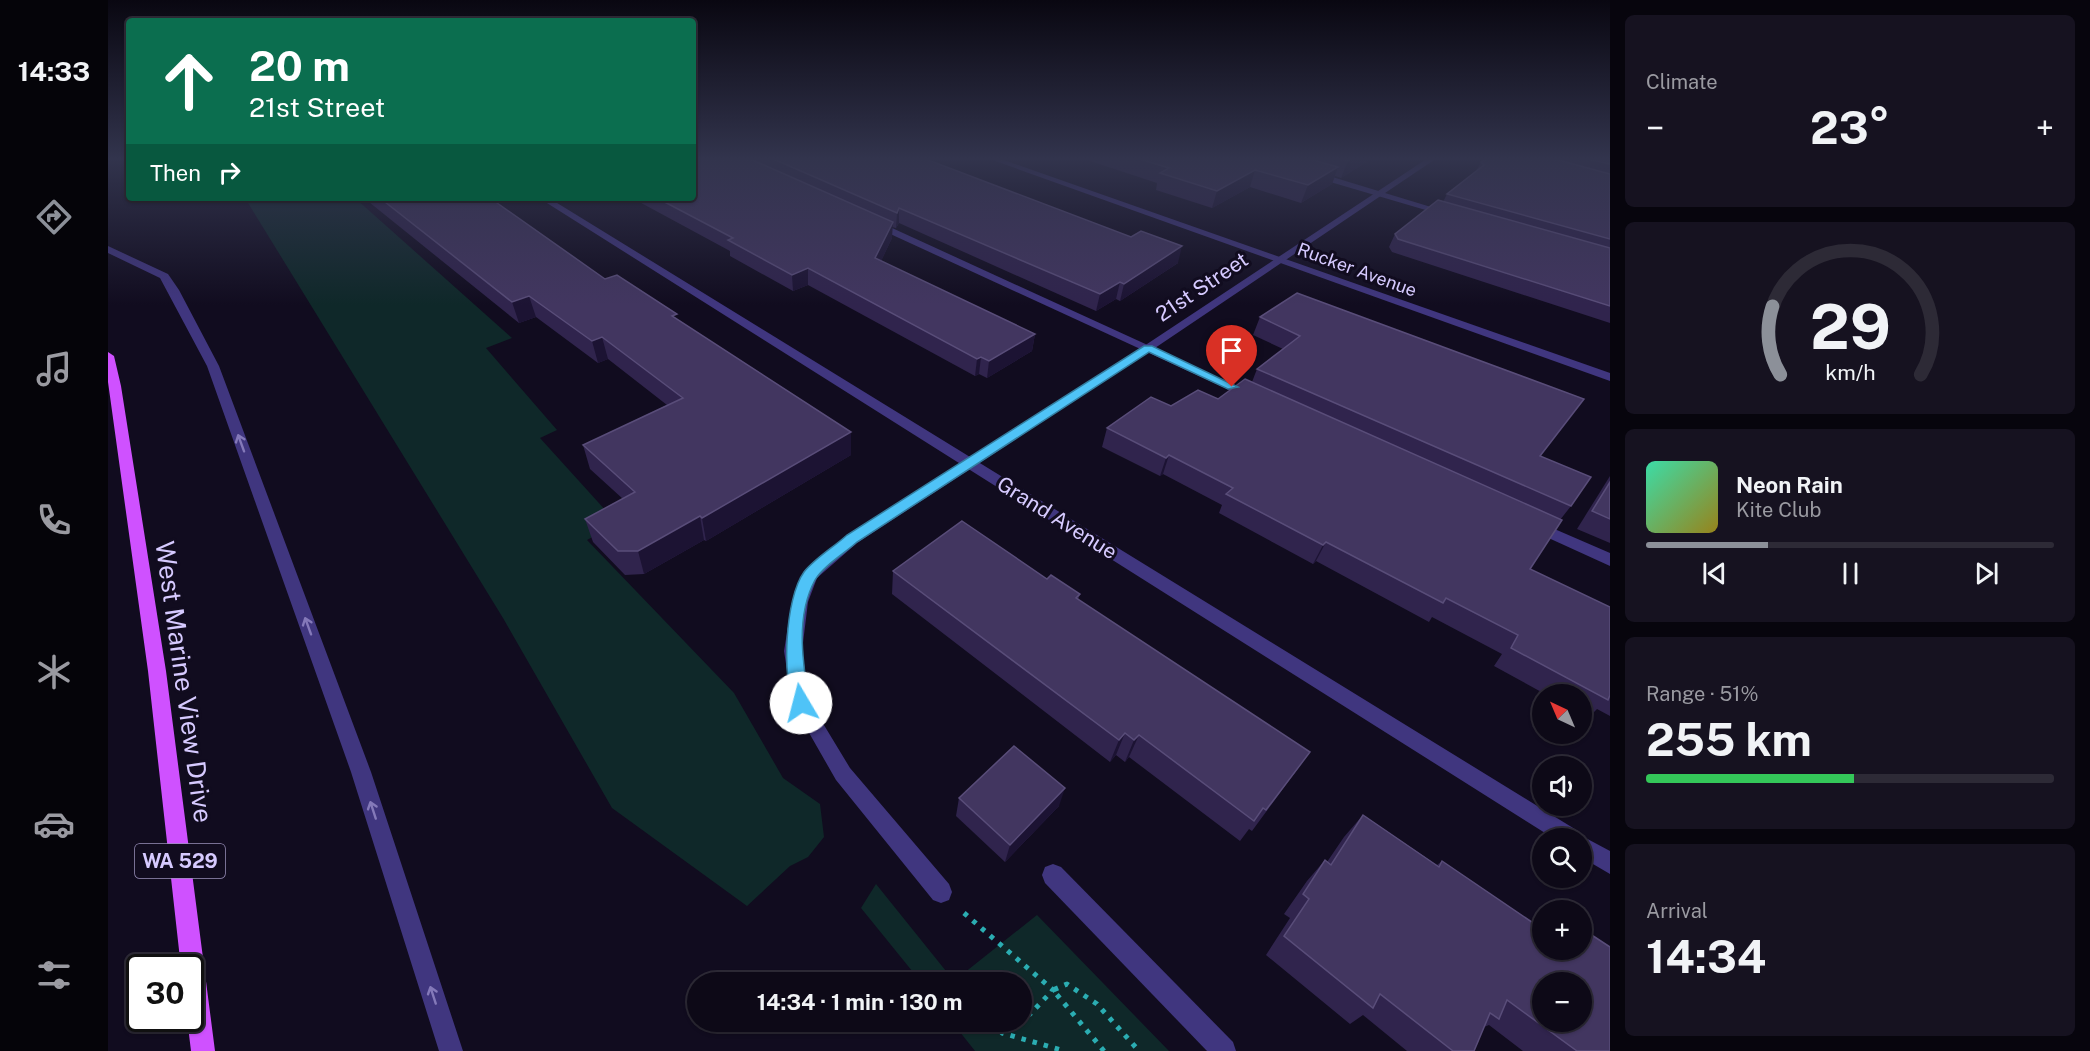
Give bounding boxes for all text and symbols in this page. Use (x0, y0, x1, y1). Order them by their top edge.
text: 20 m (249, 41, 350, 90)
icon: ahead (150, 42, 228, 120)
text: 14:33 (18, 55, 90, 87)
text: Climate (1646, 70, 1718, 94)
text: 21st Street (249, 91, 385, 123)
text: 23° (1810, 101, 1890, 154)
text: − (1646, 109, 1664, 147)
text: + (2036, 109, 2054, 147)
icon: right (213, 156, 246, 189)
text: Then (150, 160, 201, 186)
icon: directions (33, 196, 75, 238)
street label: Rucker Avenue (1295, 238, 1420, 301)
street label: 21st Street (1151, 247, 1253, 327)
text: 29 (1810, 290, 1890, 363)
pin (1206, 325, 1257, 387)
icon: arrive (1215, 334, 1248, 367)
icon: music (33, 348, 75, 390)
text: km/h (1825, 361, 1875, 386)
one-way arrow (234, 434, 245, 453)
street label: Grand Avenue (993, 471, 1122, 564)
text: Neon Rain (1736, 472, 1843, 498)
text: Kite Club (1736, 498, 1821, 522)
icon: phone (33, 499, 75, 541)
street label: West Marine View Drive (149, 539, 220, 825)
icon: previous (1698, 557, 1731, 590)
icon: pause (1834, 557, 1867, 590)
icon: next (1970, 557, 2003, 590)
one-way arrow (301, 617, 312, 636)
icon: climate (33, 651, 75, 693)
position arrow (769, 671, 833, 735)
text: Range · 51% (1646, 682, 1758, 706)
north arrow (1532, 684, 1592, 744)
map controls (1532, 684, 1592, 1032)
text: 255 km (1646, 713, 1812, 766)
button: sound (1532, 756, 1592, 816)
one-way arrow (367, 801, 378, 820)
icon: car (33, 803, 75, 845)
button: search (1532, 828, 1592, 888)
road number: WA 529 (135, 844, 225, 878)
text: Arrival (1646, 899, 1708, 923)
button: + (1532, 900, 1592, 960)
text: 14:34 (1646, 930, 1766, 983)
icon: filters (33, 954, 75, 996)
speed limit sign: 30 (126, 954, 204, 1032)
button: − (1532, 972, 1592, 1032)
one-way arrow (427, 986, 438, 1005)
text: 14:34 · 1 min · 130 m (757, 989, 962, 1015)

